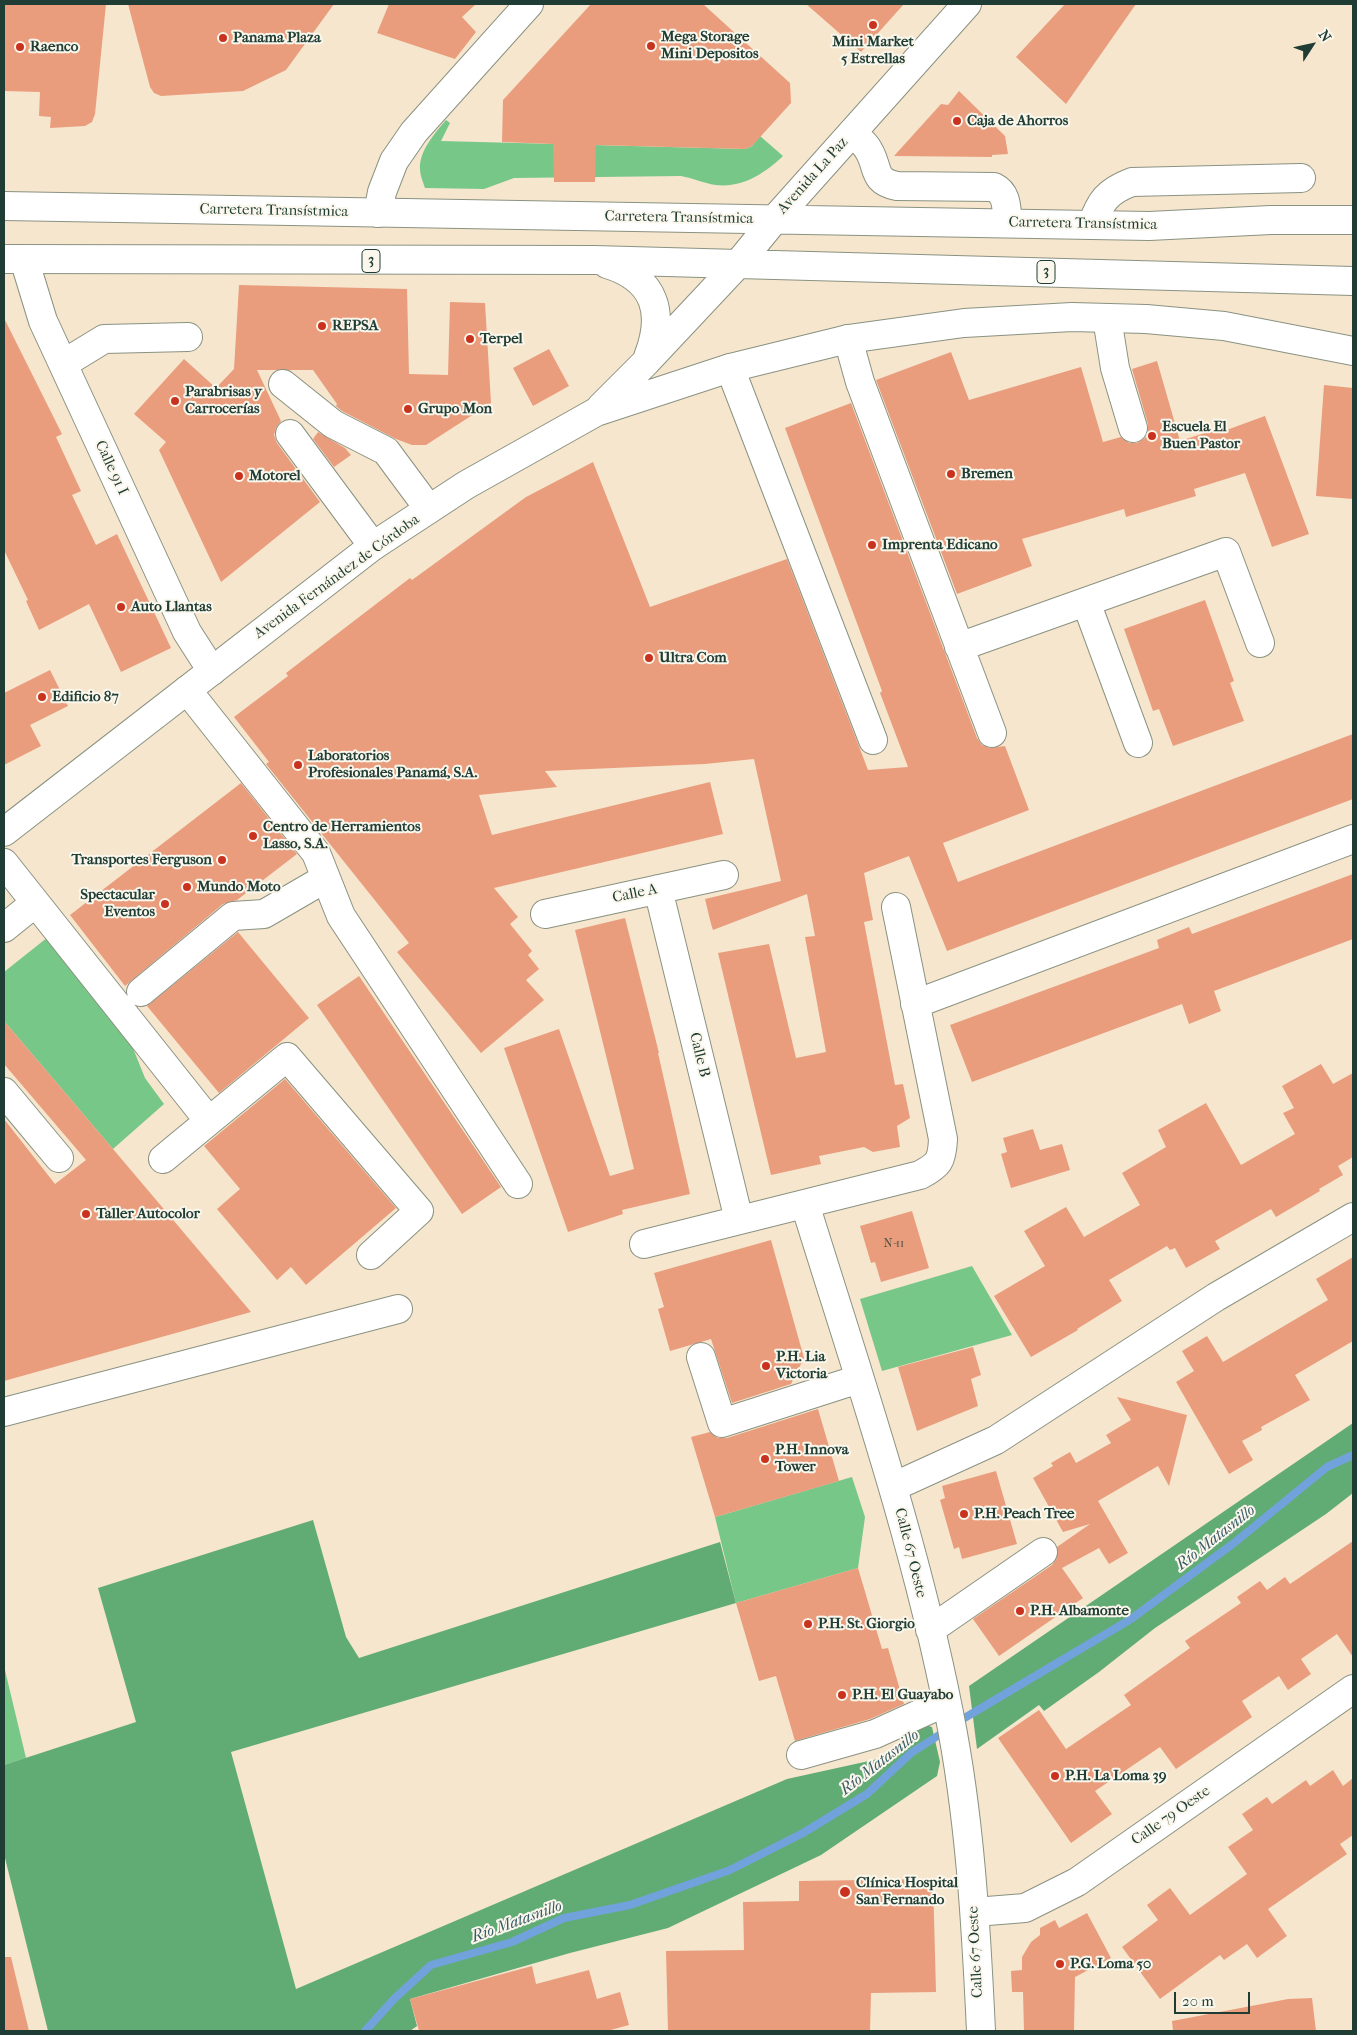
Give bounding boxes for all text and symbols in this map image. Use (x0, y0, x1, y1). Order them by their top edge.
marker: Mini Market 5 Estrellas (867, 19, 879, 31)
north arrow (1287, 20, 1337, 70)
text: N (1315, 27, 1335, 45)
place label: Mega Storage Mini Depositos (661, 28, 758, 63)
place label: Panama Plaza (233, 29, 321, 47)
marker: Panama Plaza (217, 32, 229, 44)
place label: Mini Market 5 Estrellas (832, 33, 914, 68)
place label: Raenco (30, 38, 78, 56)
marker: Mega Storage Mini Depositos (645, 40, 657, 52)
marker: Raenco (14, 41, 26, 53)
place label: Caja de Ahorros (967, 112, 1068, 130)
marker: Caja de Ahorros (951, 115, 963, 127)
street label: Avenida La Paz (774, 134, 852, 218)
street label: Carretera Transístmica (199, 201, 349, 221)
street label: Carretera Transístmica (604, 208, 754, 228)
street label: Carretera Transístmica (1008, 214, 1158, 234)
road number: 3 (362, 250, 380, 272)
road number: 3 (1037, 260, 1055, 284)
place label: REPSA (332, 317, 379, 335)
marker: REPSA (316, 320, 328, 332)
place label: Terpel (480, 330, 523, 348)
marker: Terpel (464, 333, 476, 345)
place label: Parabrisas y Carrocerías (185, 383, 262, 418)
marker: Parabrisas y Carrocerías (169, 395, 181, 407)
place label: Grupo Mon (418, 400, 492, 418)
marker: Grupo Mon (402, 403, 414, 415)
place label: Escuela El Buen Pastor (1162, 418, 1240, 453)
marker: Escuela El Buen Pastor (1146, 430, 1158, 442)
street label: Calle 91 I (91, 438, 131, 498)
place label: Bremen (961, 465, 1013, 483)
place label: Motorel (249, 467, 301, 485)
marker: Bremen (945, 468, 957, 480)
marker: Motorel (233, 470, 245, 482)
street label: Avenida Fernández de Córdoba (251, 511, 423, 643)
place label: Imprenta Edicano (882, 536, 998, 554)
marker: Imprenta Edicano (866, 539, 878, 551)
place label: Auto Llantas (131, 598, 212, 616)
marker: Auto Llantas (115, 601, 127, 613)
place label: Ultra Com (659, 649, 727, 667)
marker: Ultra Com (643, 652, 655, 664)
place label: Edificio 87 (52, 688, 119, 706)
marker: Edificio 87 (36, 691, 48, 703)
place label: Laboratorios Profesionales Panamá, S.A. (308, 747, 477, 782)
marker: Laboratorios Profesionales Panamá, S.A. (292, 759, 304, 771)
place label: Centro de Herramientos Lasso, S.A. (263, 818, 420, 853)
marker: Centro de Herramientos Lasso, S.A. (247, 830, 259, 842)
place label: Transportes Ferguson (71, 851, 212, 869)
marker: Transportes Ferguson (216, 854, 228, 866)
place label: Mundo Moto (197, 878, 281, 896)
street label: Calle A (611, 880, 659, 908)
marker: Mundo Moto (181, 881, 193, 893)
place label: Spectacular Eventos (80, 886, 155, 921)
marker: Spectacular Eventos (159, 898, 171, 910)
street label: Calle B (685, 1031, 713, 1079)
place label: Taller Autocolor (96, 1205, 200, 1223)
marker: Taller Autocolor (80, 1208, 92, 1220)
house number: N-11 (884, 1237, 904, 1251)
place label: P.H. Lia Victoria (776, 1348, 827, 1383)
marker: P.H. Lia Victoria (760, 1360, 772, 1372)
place label: P.H. Innova Tower (775, 1441, 849, 1476)
marker: P.H. Innova Tower (759, 1453, 771, 1465)
water label: Río Matasnillo (1173, 1501, 1259, 1575)
place label: P.H. Peach Tree (974, 1505, 1074, 1523)
street label: Calle 67 Oeste (890, 1506, 930, 1600)
marker: P.H. Peach Tree (958, 1508, 970, 1520)
place label: P.H. Albamonte (1030, 1602, 1129, 1620)
marker: P.H. Albamonte (1014, 1605, 1026, 1617)
place label: P.H. St. Giorgio (818, 1615, 915, 1633)
marker: P.H. St. Giorgio (802, 1618, 814, 1630)
place label: P.H. El Guayabo (852, 1686, 953, 1704)
marker: P.H. El Guayabo (836, 1689, 848, 1701)
water label: Río Matasnillo (837, 1726, 923, 1800)
place label: P.H. La Loma 39 (1065, 1767, 1166, 1785)
marker: P.H. La Loma 39 (1049, 1770, 1061, 1782)
street label: Calle 79 Oeste (1128, 1782, 1214, 1850)
place label: Clínica Hospital San Fernando (856, 1874, 958, 1909)
marker: Clínica Hospital San Fernando (838, 1885, 852, 1899)
water label: Río Matasnillo (469, 1897, 565, 1947)
street label: Calle 67 Oeste (965, 1906, 987, 1998)
place label: P.G. Loma 50 (1070, 1955, 1151, 1973)
marker: P.G. Loma 50 (1054, 1958, 1066, 1970)
scale bar (1177, 1982, 1253, 2014)
text: 20 m (1182, 1992, 1214, 2010)

